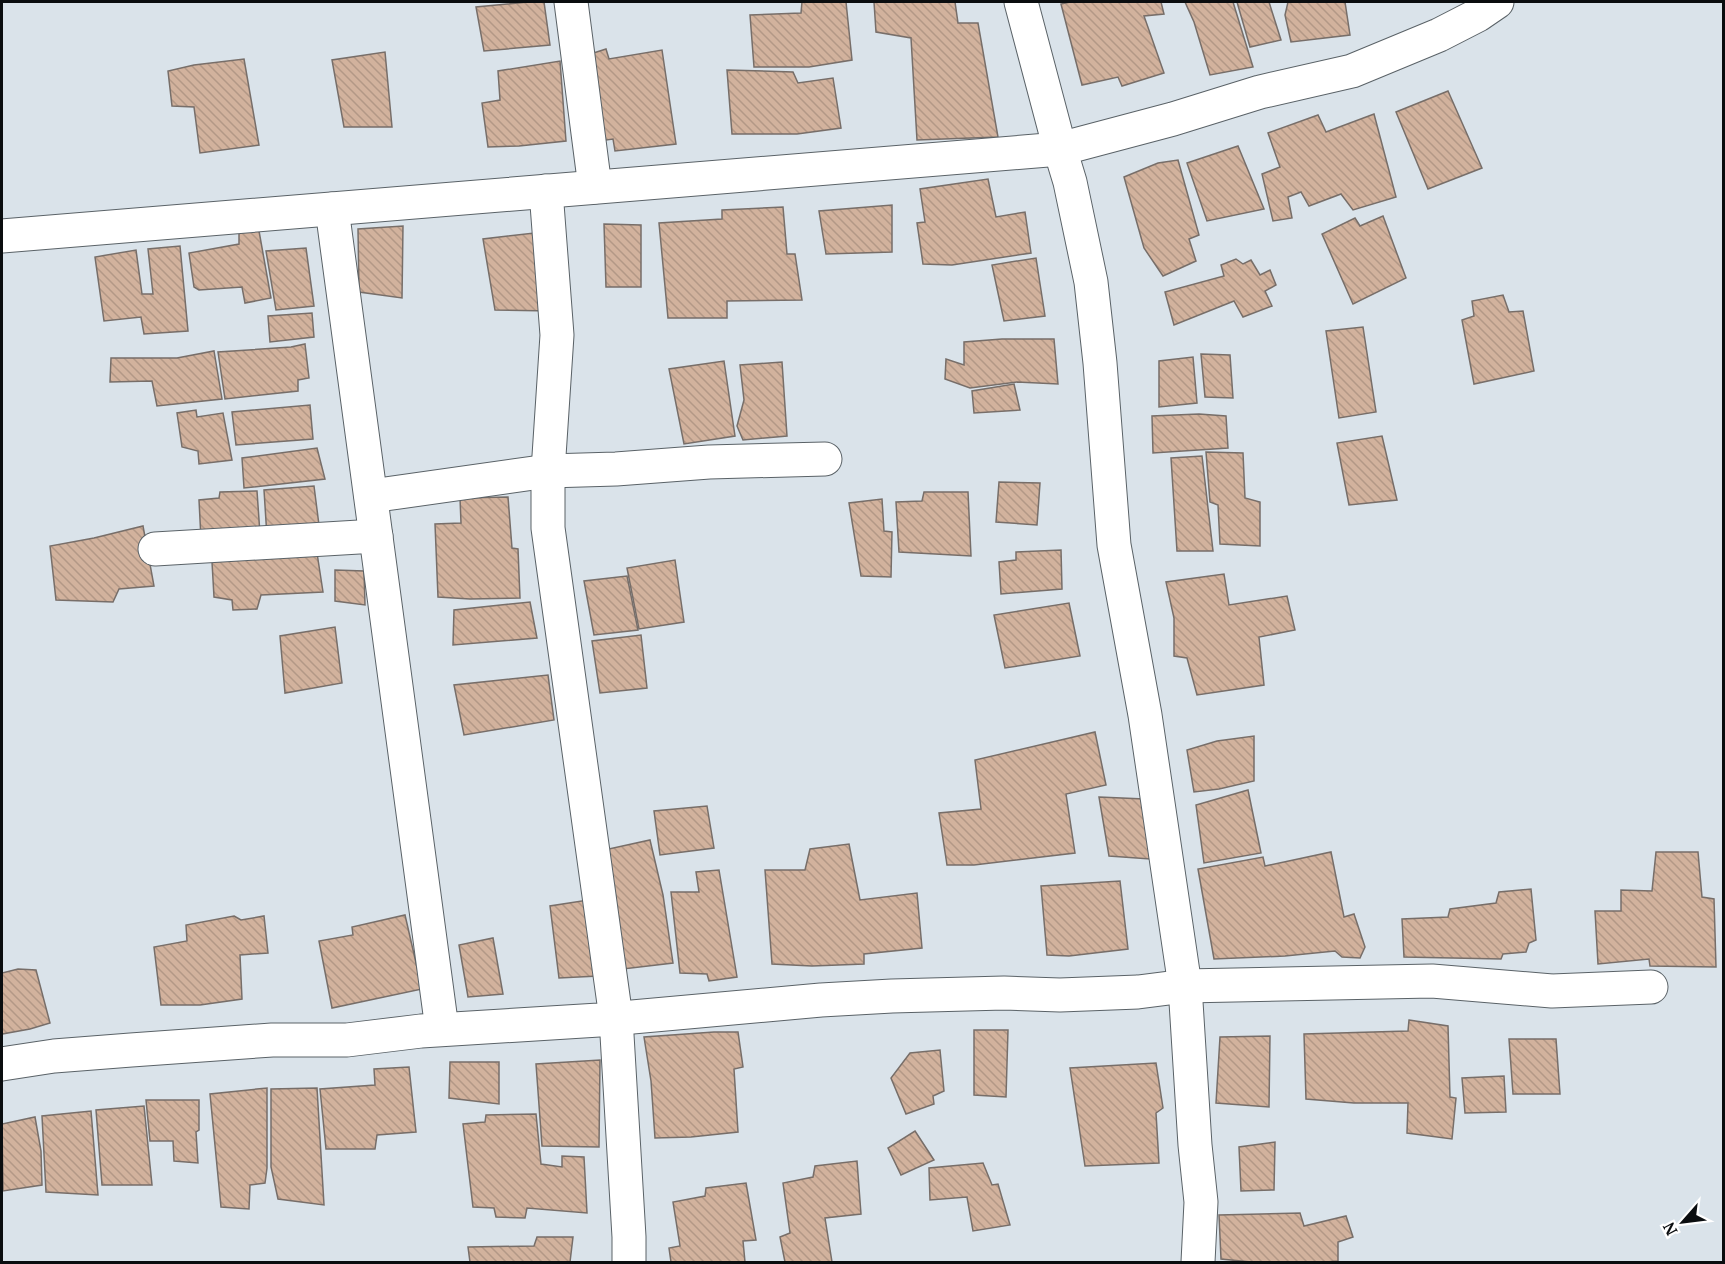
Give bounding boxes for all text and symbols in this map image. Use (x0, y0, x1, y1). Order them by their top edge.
north arrow (1653, 1192, 1713, 1252)
text: N (1657, 1219, 1682, 1240)

